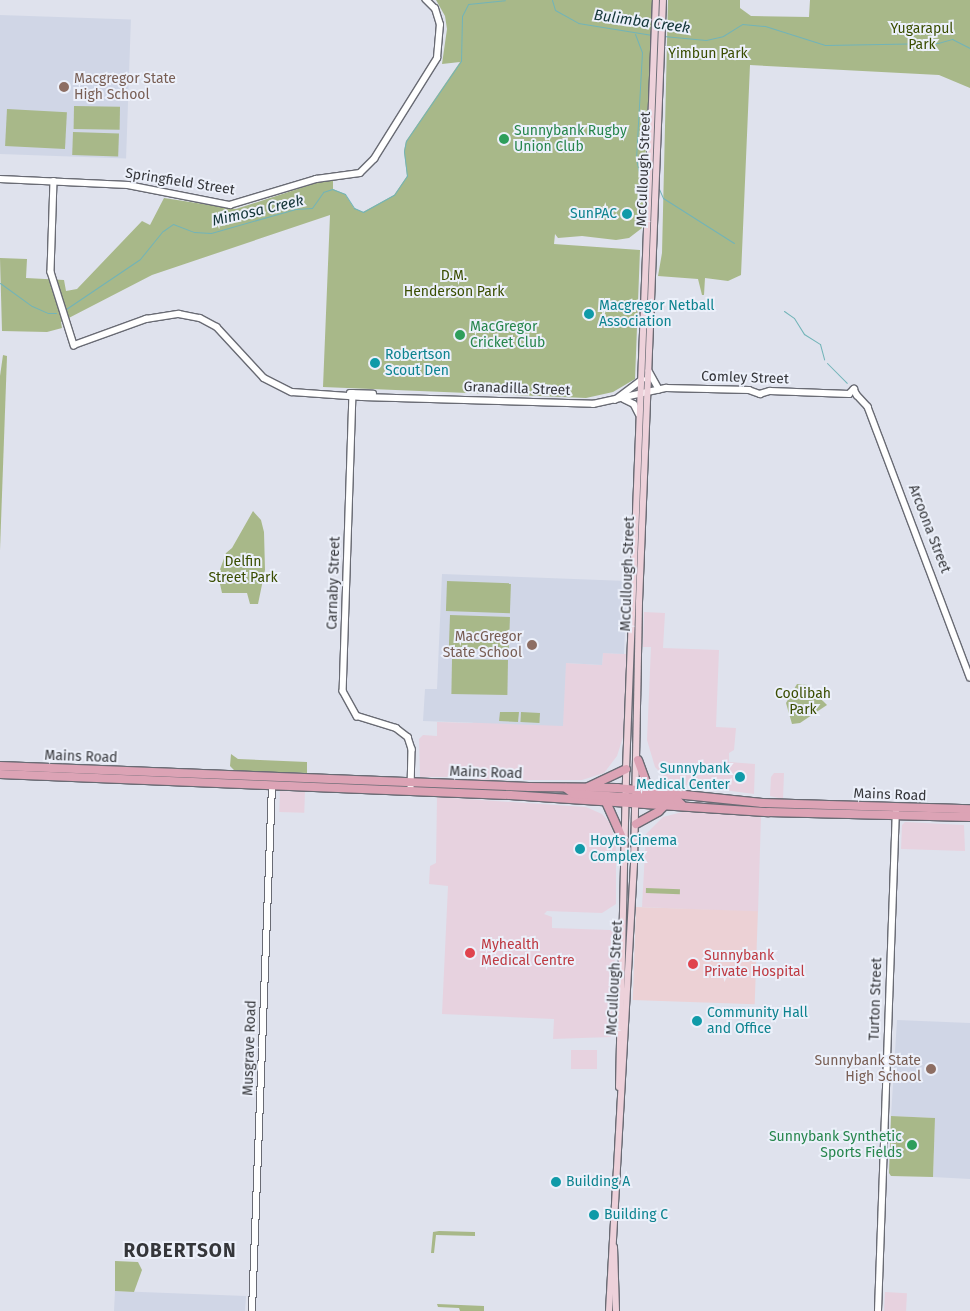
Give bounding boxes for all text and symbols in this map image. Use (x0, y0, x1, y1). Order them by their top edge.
water label: Bulimba Creek (593, 6, 691, 38)
park label: Yugarapul Park (891, 21, 953, 54)
park label: Yimbun Park (668, 46, 748, 62)
place label: Macgregor State High School (74, 71, 176, 104)
marker: Macgregor State High School (58, 81, 70, 93)
street label: McCullough Street (634, 111, 654, 227)
place label: Sunnybank Rugby Union Club (514, 123, 627, 156)
marker: Sunnybank Rugby Union Club (498, 133, 510, 145)
street label: Springfield Street (124, 165, 236, 199)
water label: Mimosa Creek (210, 192, 306, 230)
place label: SunPAC (570, 206, 617, 222)
marker: SunPAC (621, 208, 633, 220)
park label: D.M. Henderson Park (404, 268, 504, 300)
place label: Macgregor Netball Association (599, 298, 714, 331)
marker: Macgregor Netball Association (583, 308, 595, 320)
place label: MacGregor Cricket Club (470, 319, 545, 352)
marker: MacGregor Cricket Club (454, 329, 466, 341)
place label: Robertson Scout Den (385, 347, 451, 380)
marker: Robertson Scout Den (369, 357, 381, 369)
street label: Comley Street (701, 368, 789, 388)
street label: Granadilla Street (463, 379, 571, 399)
street label: Arcoona Street (904, 482, 954, 576)
street label: McCullough Street (618, 516, 638, 632)
street label: Carnaby Street (324, 536, 344, 630)
park label: Delfin Street Park (208, 554, 278, 586)
place label: MacGregor State School (443, 629, 522, 662)
marker: MacGregor State School (526, 639, 538, 651)
park label: Coolibah Park (775, 686, 831, 719)
street label: Mains Road (44, 747, 118, 767)
place label: Sunnybank Medical Center (636, 761, 730, 794)
street label: Mains Road (449, 763, 523, 783)
marker: Sunnybank Medical Center (734, 771, 746, 783)
street label: Mains Road (853, 785, 927, 805)
place label: Hoyts Cinema Complex (590, 833, 677, 866)
marker: Hoyts Cinema Complex (574, 843, 586, 855)
street label: McCullough Street (604, 920, 626, 1036)
place label: Myhealth Medical Centre (481, 937, 575, 970)
marker: Myhealth Medical Centre (463, 946, 477, 960)
place label: Sunnybank Private Hospital (704, 948, 805, 980)
marker: Sunnybank Private Hospital (686, 957, 700, 971)
street label: Turton Street (866, 957, 886, 1041)
street label: Musgrave Road (240, 1000, 260, 1096)
place label: Community Hall and Office (707, 1005, 808, 1038)
marker: Community Hall and Office (691, 1015, 703, 1027)
place label: Sunnybank State High School (814, 1053, 921, 1086)
marker: Sunnybank State High School (925, 1063, 937, 1075)
place label: Sunnybank Synthetic Sports Fields (769, 1129, 902, 1162)
marker: Sunnybank Synthetic Sports Fields (906, 1139, 918, 1151)
place label: Building A (566, 1174, 630, 1190)
marker: Building A (550, 1176, 562, 1188)
place label: Building C (604, 1207, 668, 1223)
marker: Building C (588, 1209, 600, 1221)
district label: ROBERTSON (122, 1240, 238, 1262)

